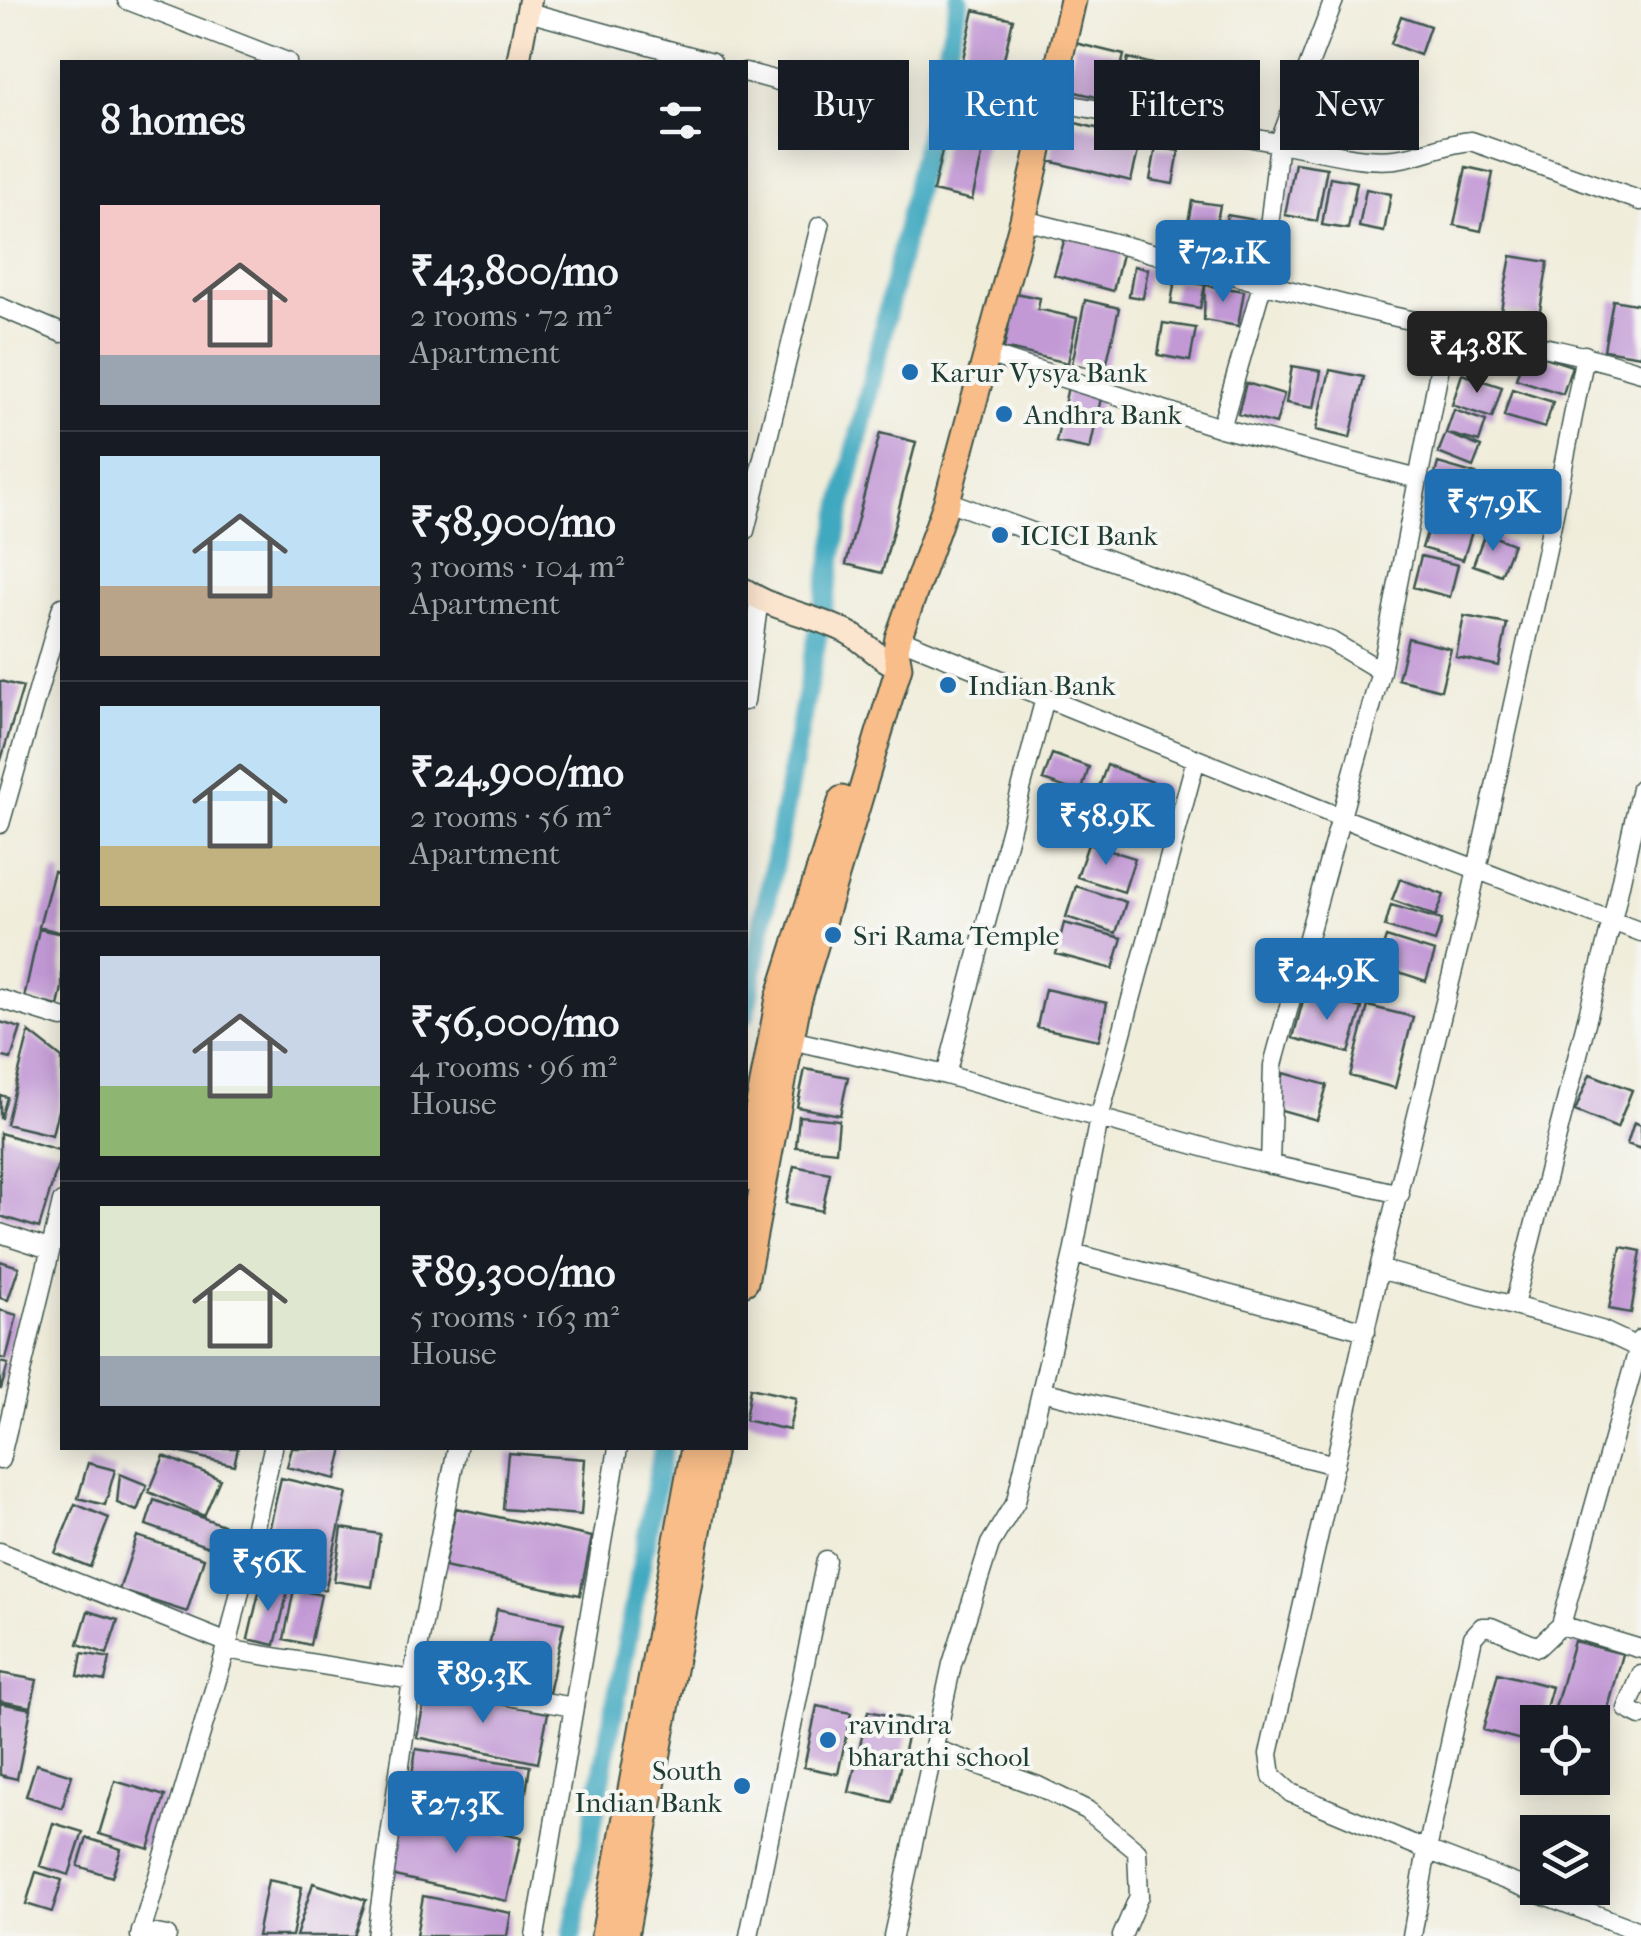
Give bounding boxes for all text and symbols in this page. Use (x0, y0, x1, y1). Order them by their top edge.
chip: Buy (778, 60, 909, 150)
chip: Rent (929, 60, 1074, 150)
chip: Filters (1094, 60, 1260, 150)
chip: New (1280, 60, 1419, 150)
icon: filters (653, 93, 708, 148)
text: 8 homes (100, 96, 246, 145)
pin: ₹72.1K (1142, 220, 1304, 305)
text: ₹72.1K (1178, 234, 1268, 271)
icon: home (180, 245, 300, 365)
text: ₹43,800/mo (410, 247, 618, 296)
text: 2 rooms · 72 m² (410, 297, 612, 334)
pin: ₹43.8K (1396, 311, 1558, 396)
text: ₹43.8K (1429, 325, 1525, 362)
text: Apartment (410, 334, 560, 371)
place label: Karur Vysya Bank (930, 356, 1148, 389)
marker: Karur Vysya Bank (899, 361, 921, 383)
place label: Andhra Bank (1023, 398, 1183, 431)
marker: Andhra Bank (993, 403, 1015, 425)
pin: ₹57.9K (1412, 469, 1574, 554)
text: ₹57.9K (1447, 483, 1539, 520)
icon: home (180, 496, 300, 616)
text: ₹58,900/mo (410, 498, 616, 547)
place label: ICICI Bank (1020, 519, 1158, 552)
marker: ICICI Bank (989, 524, 1011, 546)
text: 3 rooms · 104 m² (410, 548, 624, 585)
text: Apartment (410, 585, 560, 622)
place label: Indian Bank (968, 669, 1116, 702)
marker: Indian Bank (937, 674, 959, 696)
icon: home (180, 746, 300, 866)
text: ₹24,900/mo (410, 748, 624, 797)
pin: ₹58.9K (1025, 783, 1187, 868)
text: ₹58.9K (1059, 797, 1153, 834)
text: 2 rooms · 56 m² (410, 798, 611, 835)
text: Apartment (410, 835, 560, 872)
place label: Sri Rama Temple (853, 919, 1060, 952)
marker: Sri Rama Temple (822, 924, 844, 946)
pin: ₹24.9K (1246, 938, 1408, 1023)
text: ₹24.9K (1277, 952, 1377, 989)
icon: home (180, 996, 300, 1116)
text: ₹56,000/mo (410, 998, 619, 1047)
text: 4 rooms · 96 m² (410, 1048, 617, 1085)
text: House (410, 1085, 497, 1122)
icon: home (180, 1246, 300, 1366)
text: ₹89,300/mo (410, 1248, 615, 1297)
text: 5 rooms · 163 m² (410, 1298, 619, 1335)
text: House (410, 1335, 497, 1372)
pin: ₹56K (209, 1529, 327, 1614)
text: ₹56K (232, 1543, 304, 1580)
pin: ₹89.3K (402, 1641, 564, 1726)
text: ₹89.3K (436, 1655, 530, 1692)
map controls (1520, 1705, 1610, 1905)
button: locate (1520, 1705, 1610, 1795)
place label: ravindra bharathi school (847, 1708, 1030, 1773)
marker: ravindra bharathi school (817, 1729, 839, 1751)
place label: South Indian Bank (574, 1754, 723, 1819)
pin: ₹27.3K (375, 1771, 537, 1856)
marker: South Indian Bank (731, 1775, 753, 1797)
text: ₹27.3K (410, 1785, 502, 1822)
button: layers (1520, 1815, 1610, 1905)

